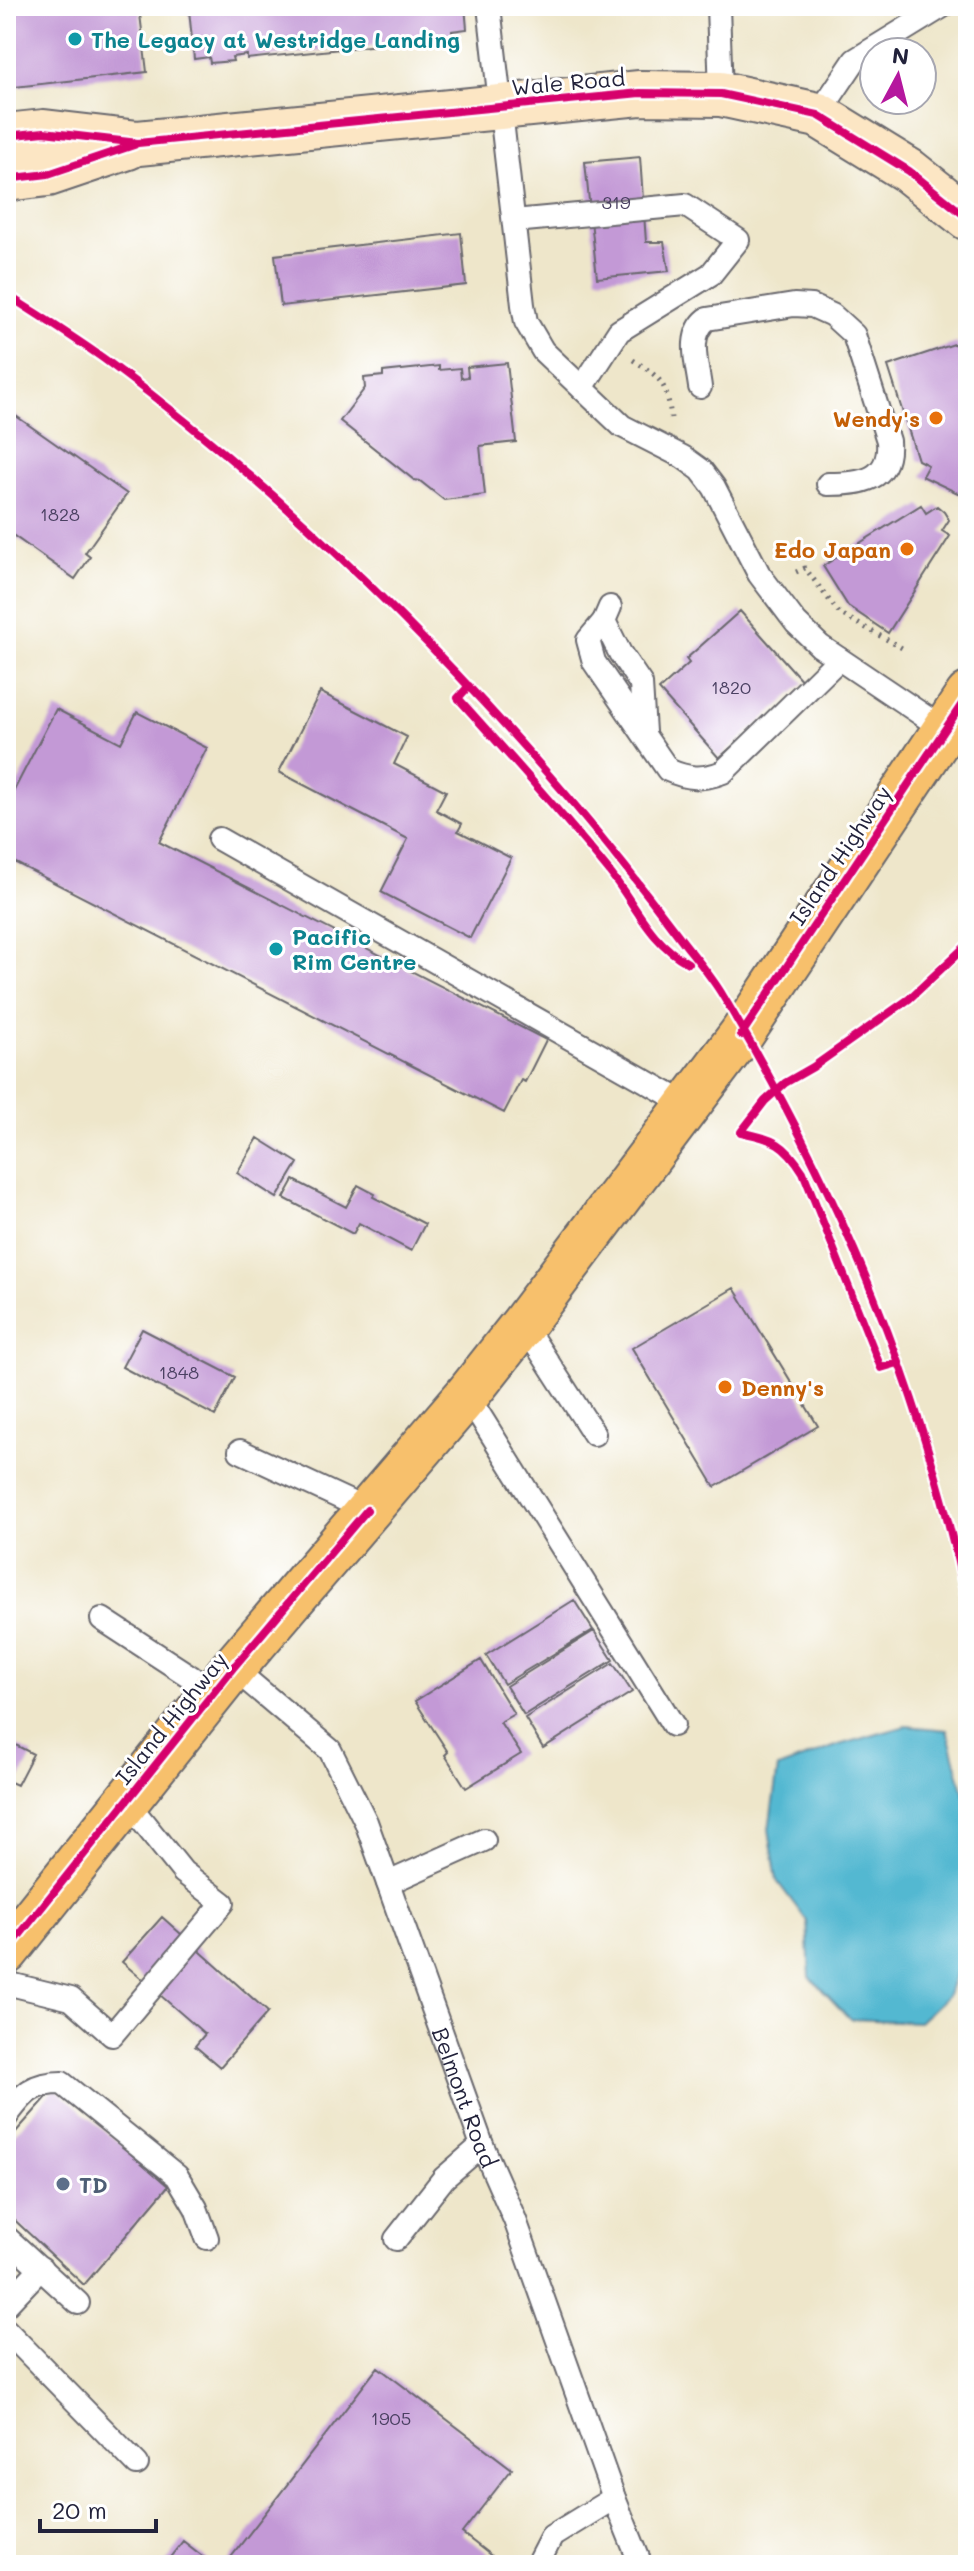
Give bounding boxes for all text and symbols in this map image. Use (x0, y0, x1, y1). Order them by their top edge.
place label: The Legacy at Westridge Landing (91, 25, 460, 54)
marker: The Legacy at Westridge Landing (66, 30, 84, 48)
north arrow (858, 36, 938, 116)
text: N (890, 40, 911, 71)
street label: Wale Road (510, 63, 626, 101)
house number: 319 (601, 190, 631, 214)
place label: Wendy's (833, 404, 920, 433)
marker: Wendy's (927, 409, 945, 427)
house number: 1828 (40, 502, 80, 526)
place label: Edo Japan (774, 535, 891, 564)
marker: Edo Japan (898, 540, 916, 558)
house number: 1820 (711, 675, 751, 699)
street label: Island Highway (783, 779, 897, 931)
place label: Pacific Rim Centre (292, 922, 416, 976)
marker: Pacific Rim Centre (267, 940, 285, 958)
house number: 1848 (159, 1360, 199, 1384)
place label: Denny's (741, 1373, 824, 1402)
marker: Denny's (716, 1378, 734, 1396)
street label: Island Highway (109, 1646, 233, 1790)
street label: Belmont Road (426, 2023, 505, 2172)
place label: TD (79, 2170, 108, 2199)
marker: TD (54, 2175, 72, 2193)
house number: 1905 (371, 2406, 411, 2430)
scale bar (40, 2483, 156, 2533)
text: 20 m (52, 2494, 107, 2525)

